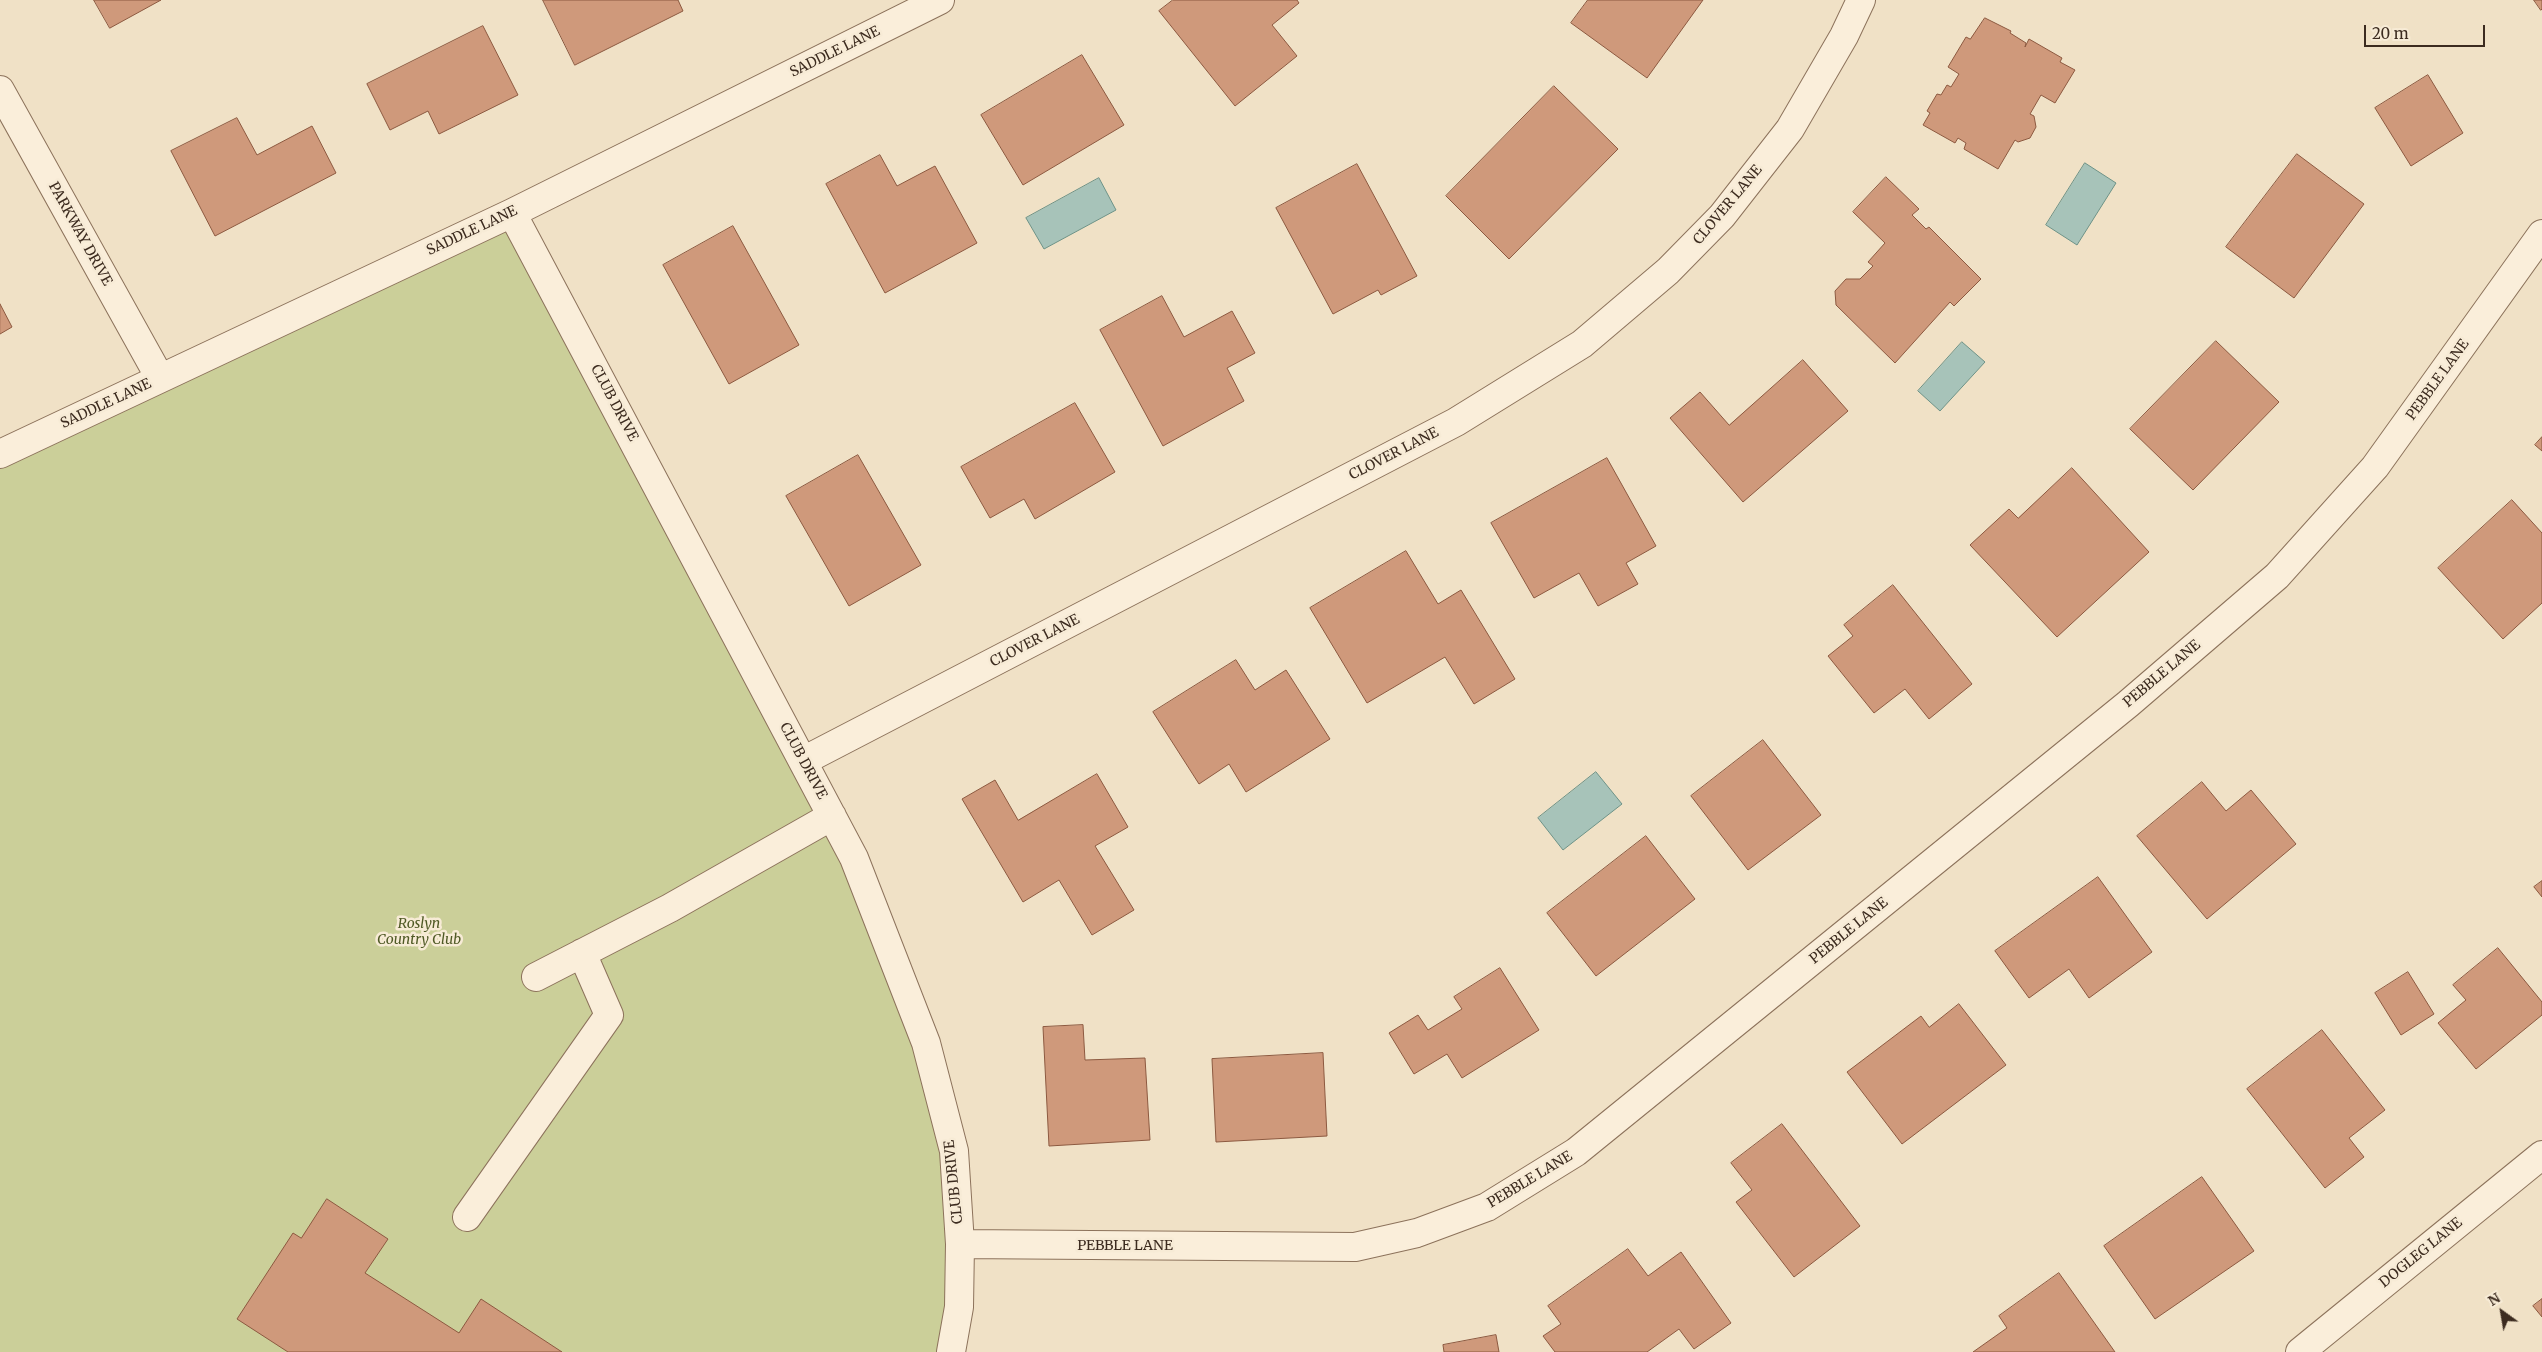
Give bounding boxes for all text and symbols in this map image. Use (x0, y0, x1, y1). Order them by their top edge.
scale bar (2367, 15, 2488, 47)
street label: SADDLE LANE (787, 23, 883, 81)
text: 20 m (2372, 24, 2409, 43)
street label: CLOVER LANE (1690, 162, 1766, 248)
street label: PARKWAY DRIVE (45, 179, 115, 289)
street label: SADDLE LANE (424, 203, 520, 259)
street label: PEBBLE LANE (2403, 336, 2473, 424)
street label: CLUB DRIVE (587, 362, 641, 444)
street label: SADDLE LANE (58, 376, 154, 432)
street label: CLOVER LANE (1346, 424, 1442, 484)
street label: CLOVER LANE (987, 611, 1083, 671)
street label: PEBBLE LANE (2120, 637, 2204, 711)
street label: CLUB DRIVE (776, 720, 830, 802)
street label: PEBBLE LANE (1807, 894, 1891, 968)
park label: Roslyn Country Club (377, 916, 461, 949)
street label: CLUB DRIVE (941, 1139, 967, 1225)
street label: PEBBLE LANE (1485, 1148, 1575, 1212)
street label: DOGLEG LANE (2376, 1215, 2466, 1291)
street label: PEBBLE LANE (1077, 1238, 1173, 1254)
north arrow (2477, 1287, 2527, 1337)
text: N (2485, 1289, 2504, 1310)

